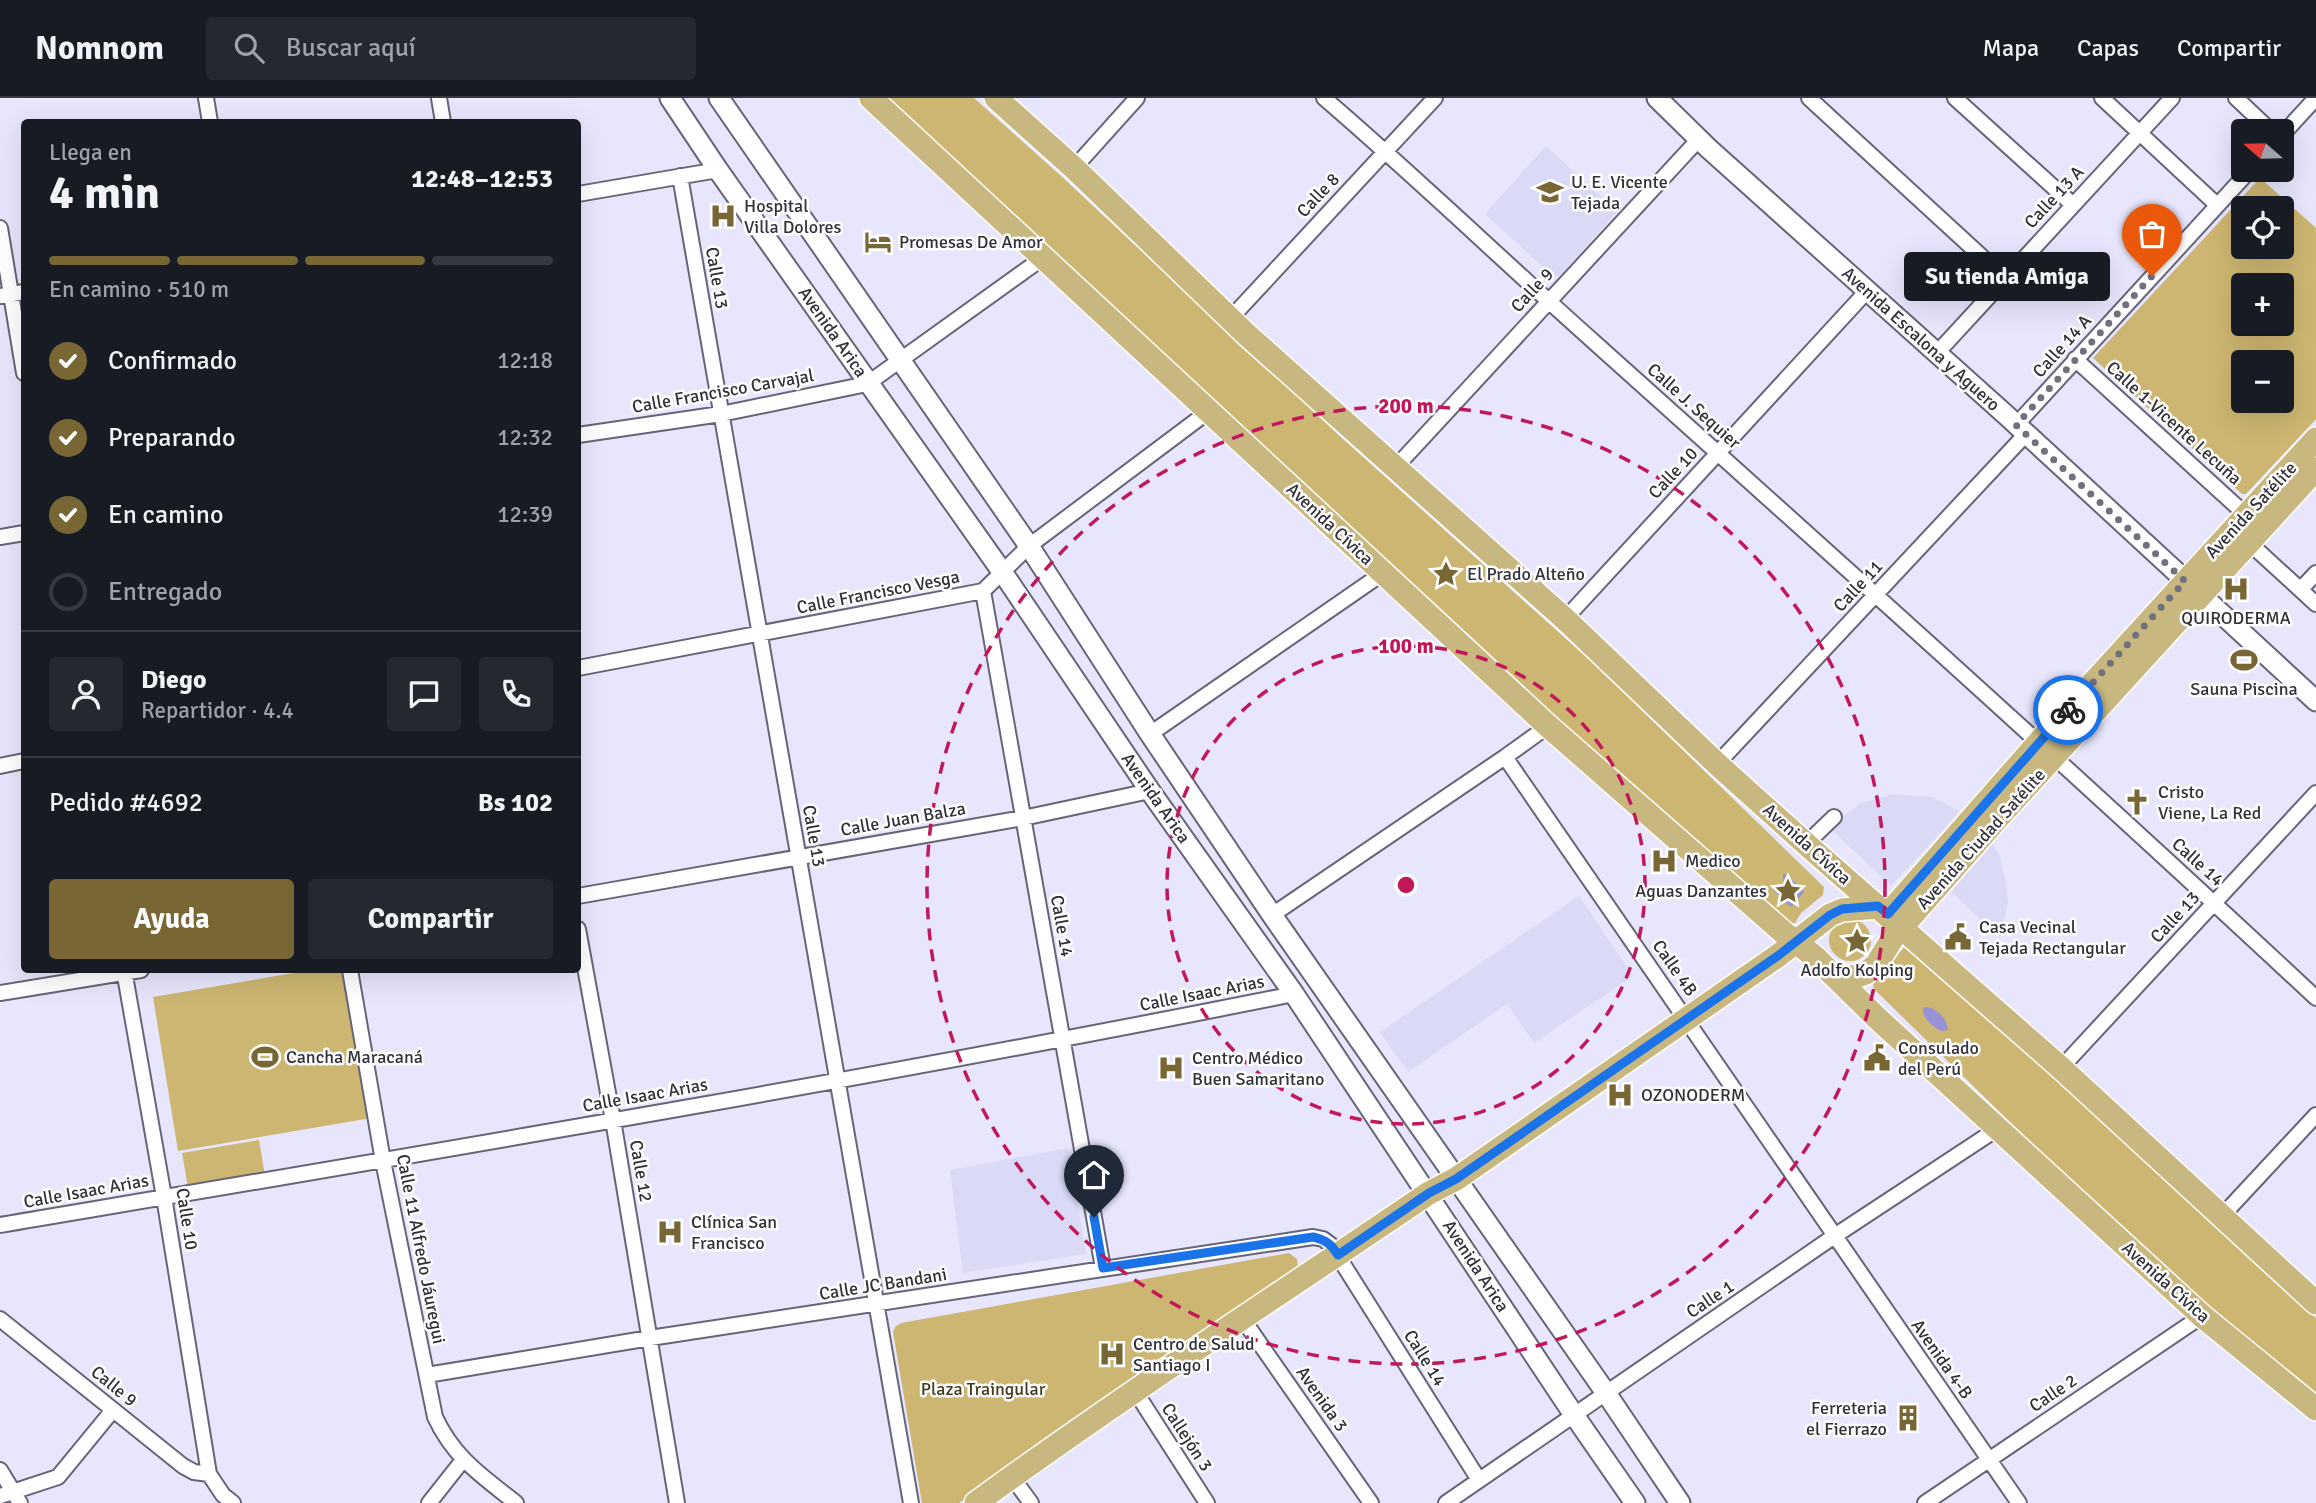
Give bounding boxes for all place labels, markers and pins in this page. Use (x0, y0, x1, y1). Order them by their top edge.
place label: U. E. Vicente Tejada (1571, 171, 1668, 214)
school or university icon: U. E. Vicente Tejada (1535, 177, 1565, 207)
place label: Hospital Villa Dolores (744, 195, 841, 238)
hospital icon: Hospital Villa Dolores (708, 201, 738, 231)
pin (2122, 204, 2182, 276)
hotel icon: Promesas De Amor (863, 227, 893, 257)
place label: Promesas De Amor (899, 231, 1043, 253)
callout: Su tienda Amiga (1904, 252, 2110, 300)
place icon: El Prado Alteño (1431, 559, 1461, 589)
place label: El Prado Alteño (1467, 563, 1585, 585)
hospital icon: QUIRODERMA (2221, 574, 2251, 604)
place label: QUIRODERMA (2181, 607, 2291, 629)
sports icon: Sauna Piscina (2229, 645, 2259, 675)
place label: Sauna Piscina (2190, 678, 2298, 700)
place label: Cristo Viene, La Red (2158, 781, 2261, 824)
church icon: Cristo Viene, La Red (2122, 787, 2152, 817)
hospital icon: Medico (1649, 846, 1679, 876)
place label: Medico (1685, 850, 1741, 872)
centre of rings (1394, 873, 1418, 897)
place icon: Aguas Danzantes (1773, 876, 1803, 906)
place label: Aguas Danzantes (1635, 880, 1767, 902)
place label: Casa Vecinal Tejada Rectangular (1979, 916, 2126, 959)
public building icon: Casa Vecinal Tejada Rectangular (1943, 922, 1973, 952)
place icon: Adolfo Kolping (1842, 926, 1872, 956)
place label: Adolfo Kolping (1801, 959, 1913, 981)
place label: Consulado del Perú (1898, 1037, 1979, 1080)
sports icon: Cancha Maracaná (250, 1042, 280, 1072)
public building icon: Consulado del Perú (1862, 1043, 1892, 1073)
place label: Cancha Maracaná (286, 1046, 423, 1068)
place label: Centro Médico Buen Samaritano (1192, 1047, 1324, 1090)
hospital icon: Centro Médico Buen Samaritano (1156, 1053, 1186, 1083)
hospital icon: OZONODERM (1605, 1080, 1635, 1110)
place label: OZONODERM (1641, 1084, 1745, 1106)
pin (1064, 1145, 1124, 1217)
place label: Clínica San Francisco (691, 1211, 777, 1254)
hospital icon: Clínica San Francisco (655, 1217, 685, 1247)
place label: Centro de Salud Santiago I (1133, 1333, 1255, 1376)
hospital icon: Centro de Salud Santiago I (1097, 1339, 1127, 1369)
place label: Ferreteria el Fierrazo (1806, 1397, 1887, 1440)
building icon: Ferreteria el Fierrazo (1893, 1403, 1923, 1433)

